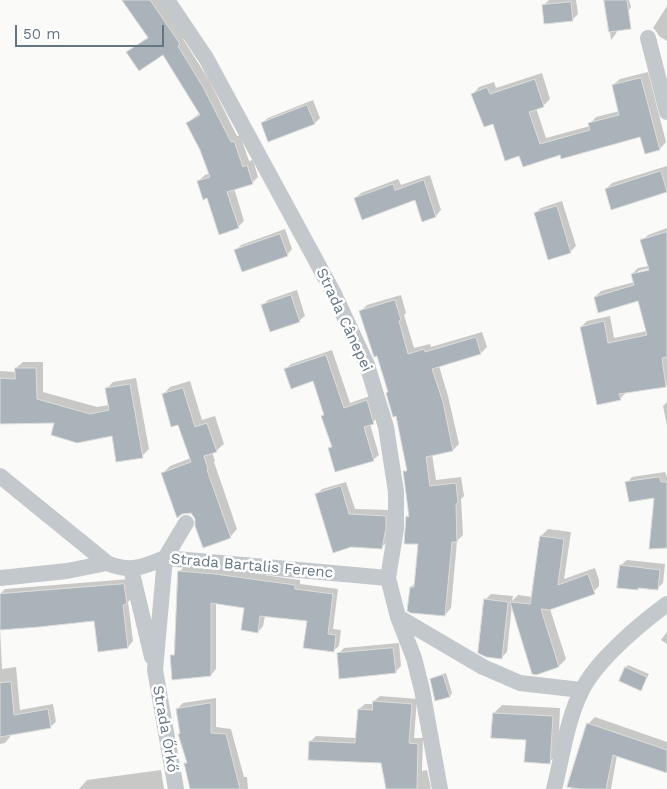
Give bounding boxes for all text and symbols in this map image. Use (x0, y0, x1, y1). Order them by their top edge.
scale bar (18, 15, 166, 47)
text: 50 m (23, 25, 60, 43)
street label: Strada Cânepei (312, 265, 376, 375)
street label: Strada Bartalis Ferenc (170, 550, 334, 582)
street label: Strada Őrkő (149, 684, 181, 774)

